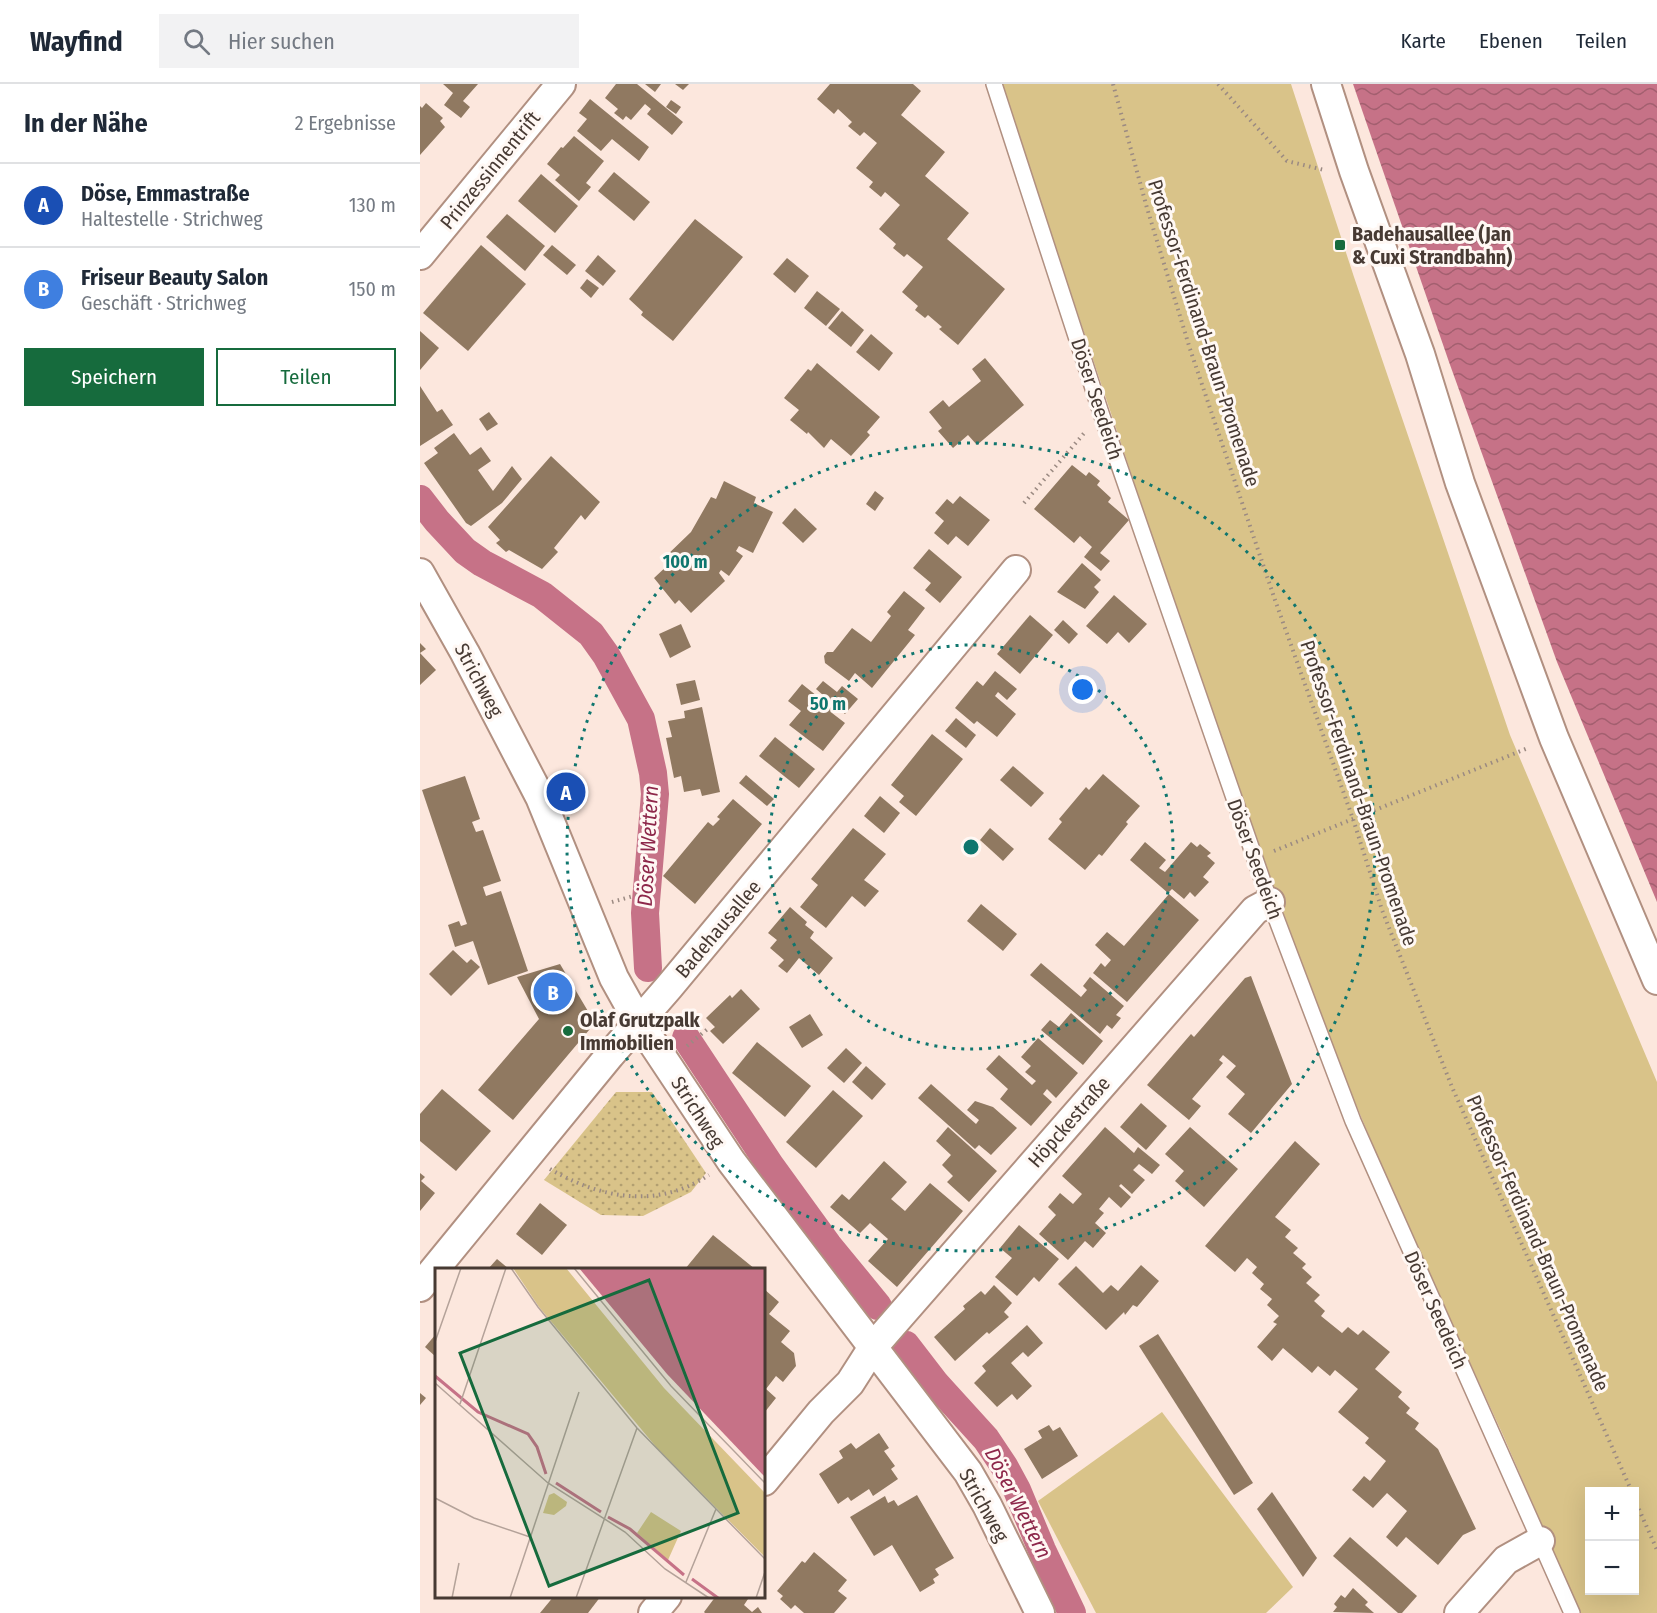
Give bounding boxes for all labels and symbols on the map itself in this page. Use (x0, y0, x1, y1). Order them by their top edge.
street label: Prinzessinnentrift (435, 106, 545, 234)
street label: Professor-Ferdinand-Braun-Promenade (1143, 176, 1265, 490)
place label: Badehausallee (Jan & Cuxi Strandbahn) (1352, 222, 1512, 269)
marker: Badehausallee (Jan & Cuxi Strandbahn) (1333, 238, 1347, 252)
street label: Döser Seedeich (1066, 335, 1128, 463)
text: 100 m (663, 551, 707, 573)
street label: Professor-Ferdinand-Braun-Promenade (1295, 637, 1423, 949)
street label: Strichweg (450, 639, 509, 721)
your location (1068, 675, 1097, 704)
text: 50 m (810, 693, 846, 715)
pin: A (546, 770, 586, 814)
water label: Döser Wettern (632, 785, 664, 907)
street label: Döser Seedeich (1222, 795, 1288, 923)
centre of rings (961, 837, 981, 857)
street label: Badehausallee (670, 875, 766, 983)
pin: B (534, 970, 572, 1014)
place label: Olaf Grutzpalk Immobilien (580, 1008, 700, 1055)
marker: Olaf Grutzpalk Immobilien (561, 1024, 575, 1038)
street label: Strichweg (666, 1072, 730, 1153)
street label: Höpckestraße (1023, 1072, 1115, 1172)
street label: Professor-Ferdinand-Braun-Promenade (1462, 1091, 1614, 1395)
street label: Döser Seedeich (1399, 1247, 1473, 1373)
inset map (435, 1268, 765, 1598)
water label: Döser Wettern (979, 1443, 1057, 1563)
street label: Strichweg (954, 1464, 1014, 1546)

